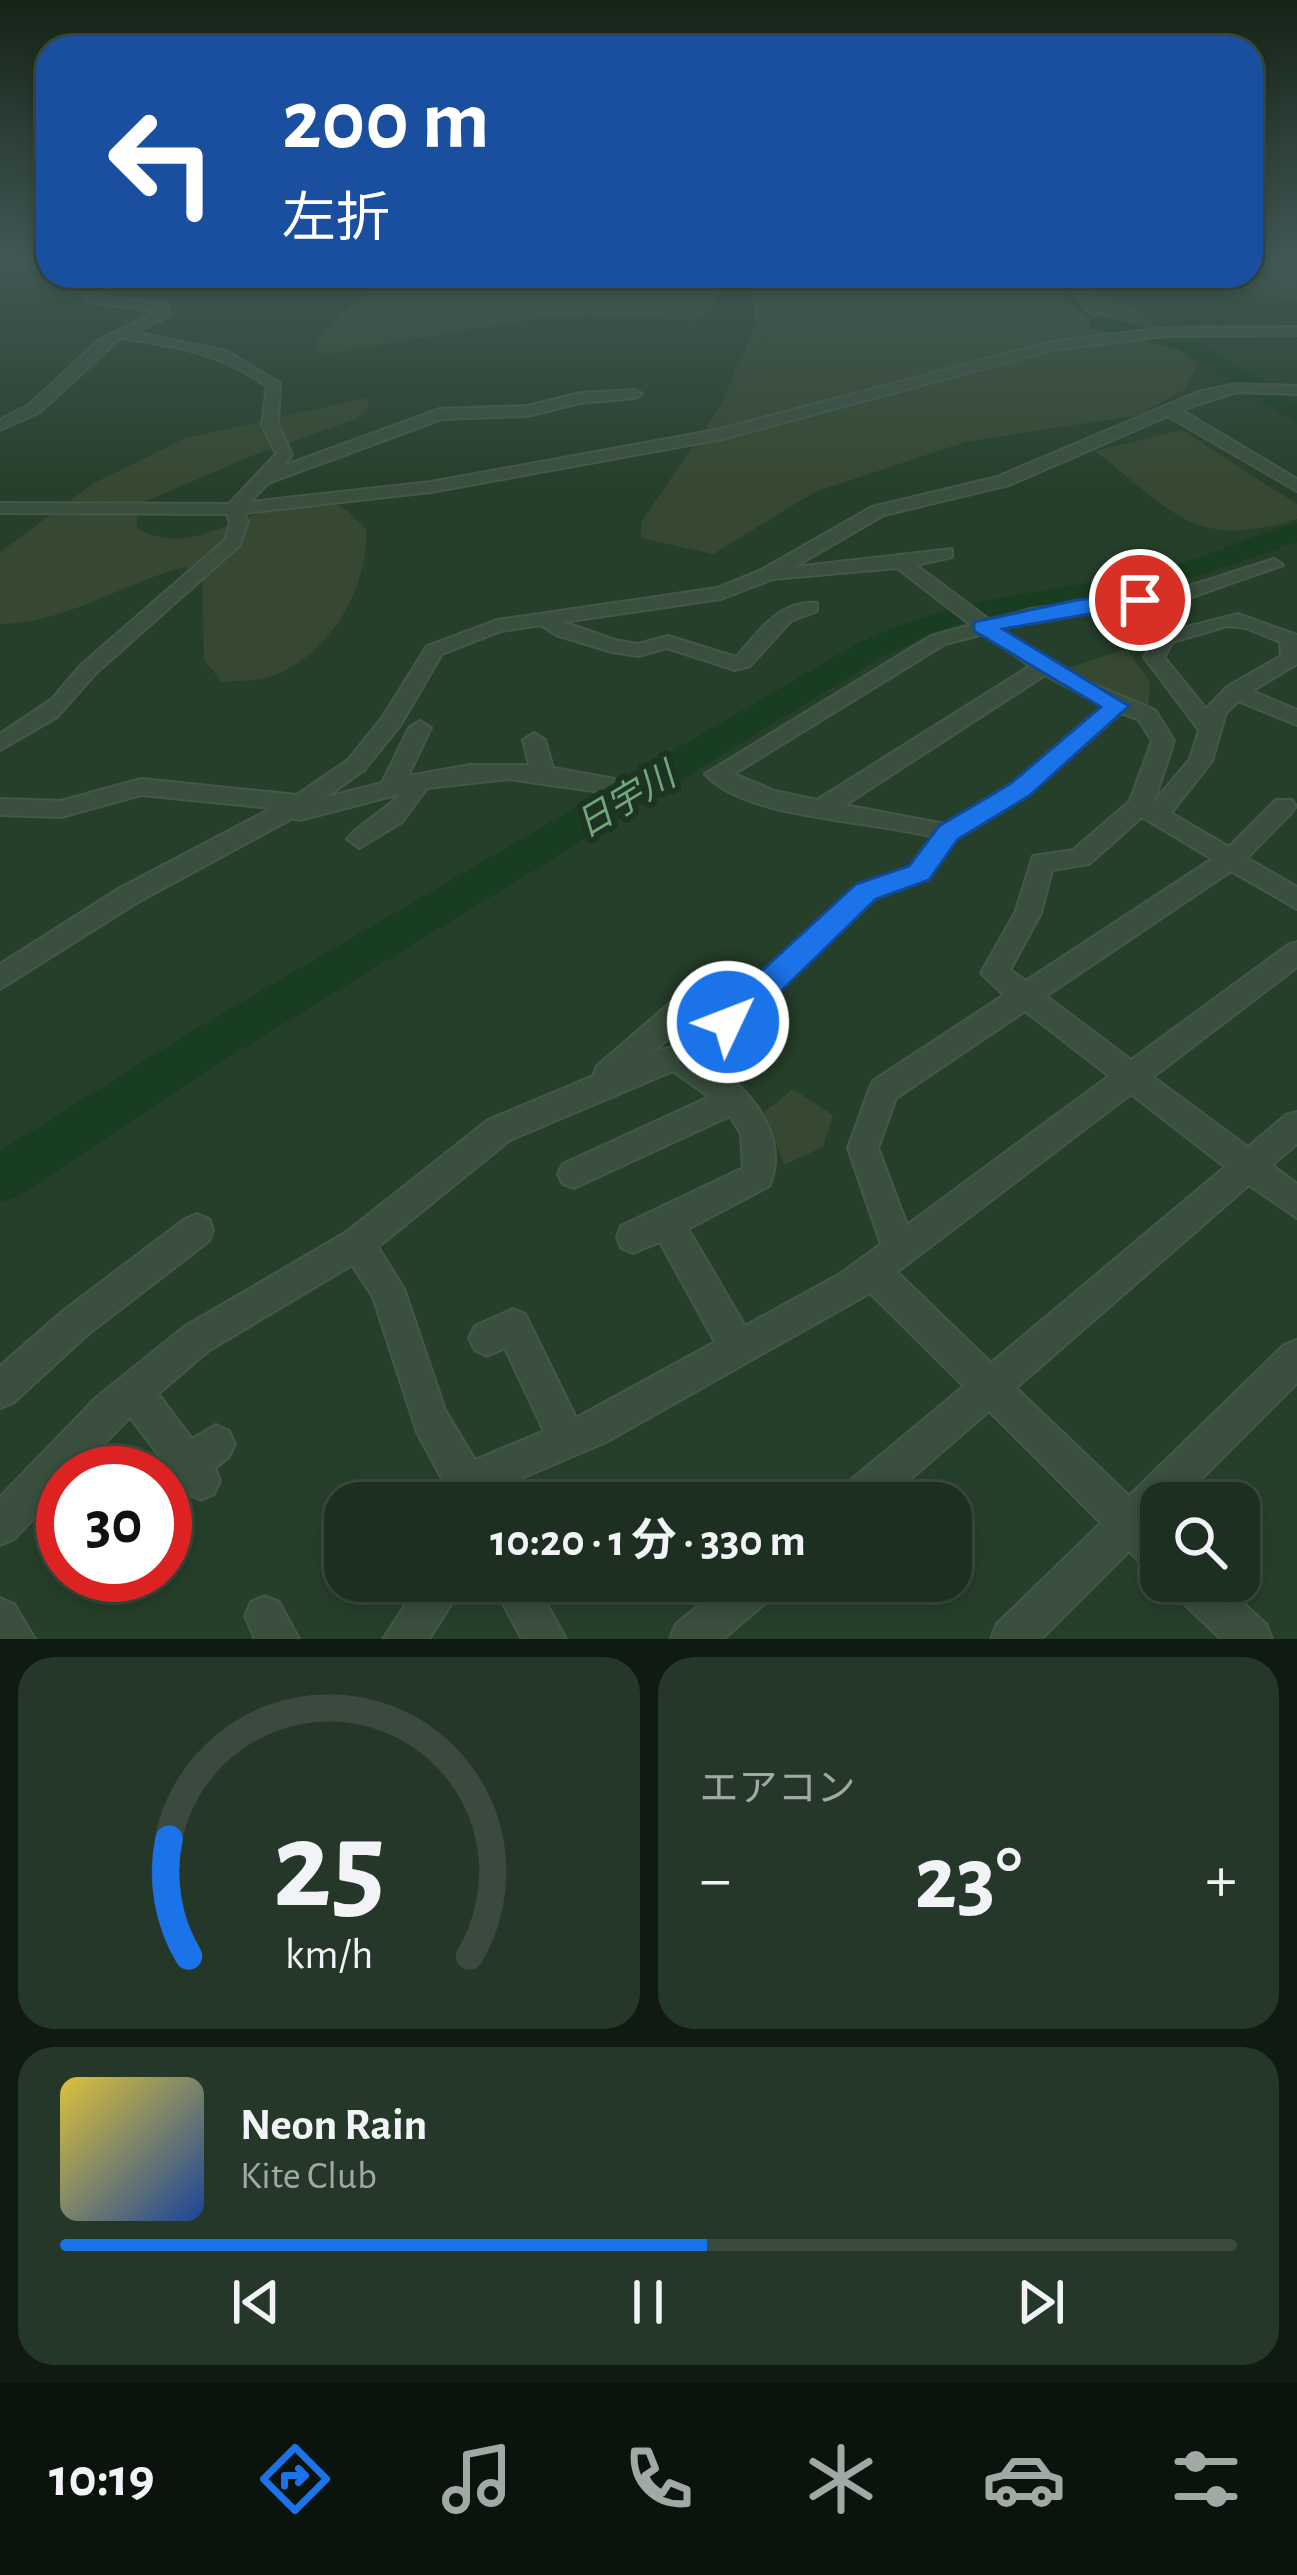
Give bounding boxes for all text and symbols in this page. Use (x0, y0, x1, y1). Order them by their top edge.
text: 200 m (282, 80, 490, 164)
icon: left (84, 84, 240, 240)
text: 左折 (282, 193, 390, 247)
pin (1089, 549, 1191, 651)
icon: arrive (1107, 567, 1173, 633)
water label: 日宇川 (569, 754, 685, 844)
position arrow (665, 959, 791, 1085)
speed limit sign: 30 (36, 1446, 192, 1602)
map controls (1140, 1482, 1260, 1602)
button: search (1140, 1482, 1260, 1602)
text: 10:20 · 1 分 · 330 m (490, 1519, 806, 1564)
text: エアコン (700, 1770, 856, 1809)
text: 25 (272, 1805, 385, 1930)
text: 23° (914, 1835, 1022, 1925)
text: − (700, 1847, 731, 1913)
text: + (1205, 1847, 1237, 1913)
text: km/h (285, 1934, 373, 1977)
text: Neon Rain (240, 2103, 427, 2148)
text: Kite Club (240, 2157, 377, 2196)
icon: previous (223, 2269, 289, 2335)
icon: pause (615, 2269, 681, 2335)
icon: next (1008, 2269, 1074, 2335)
icon: directions (253, 2437, 337, 2521)
icon: music (435, 2437, 519, 2521)
icon: phone (617, 2437, 701, 2521)
icon: climate (799, 2437, 883, 2521)
icon: car (982, 2437, 1066, 2521)
icon: filters (1164, 2437, 1248, 2521)
text: 10:19 (49, 2452, 155, 2506)

